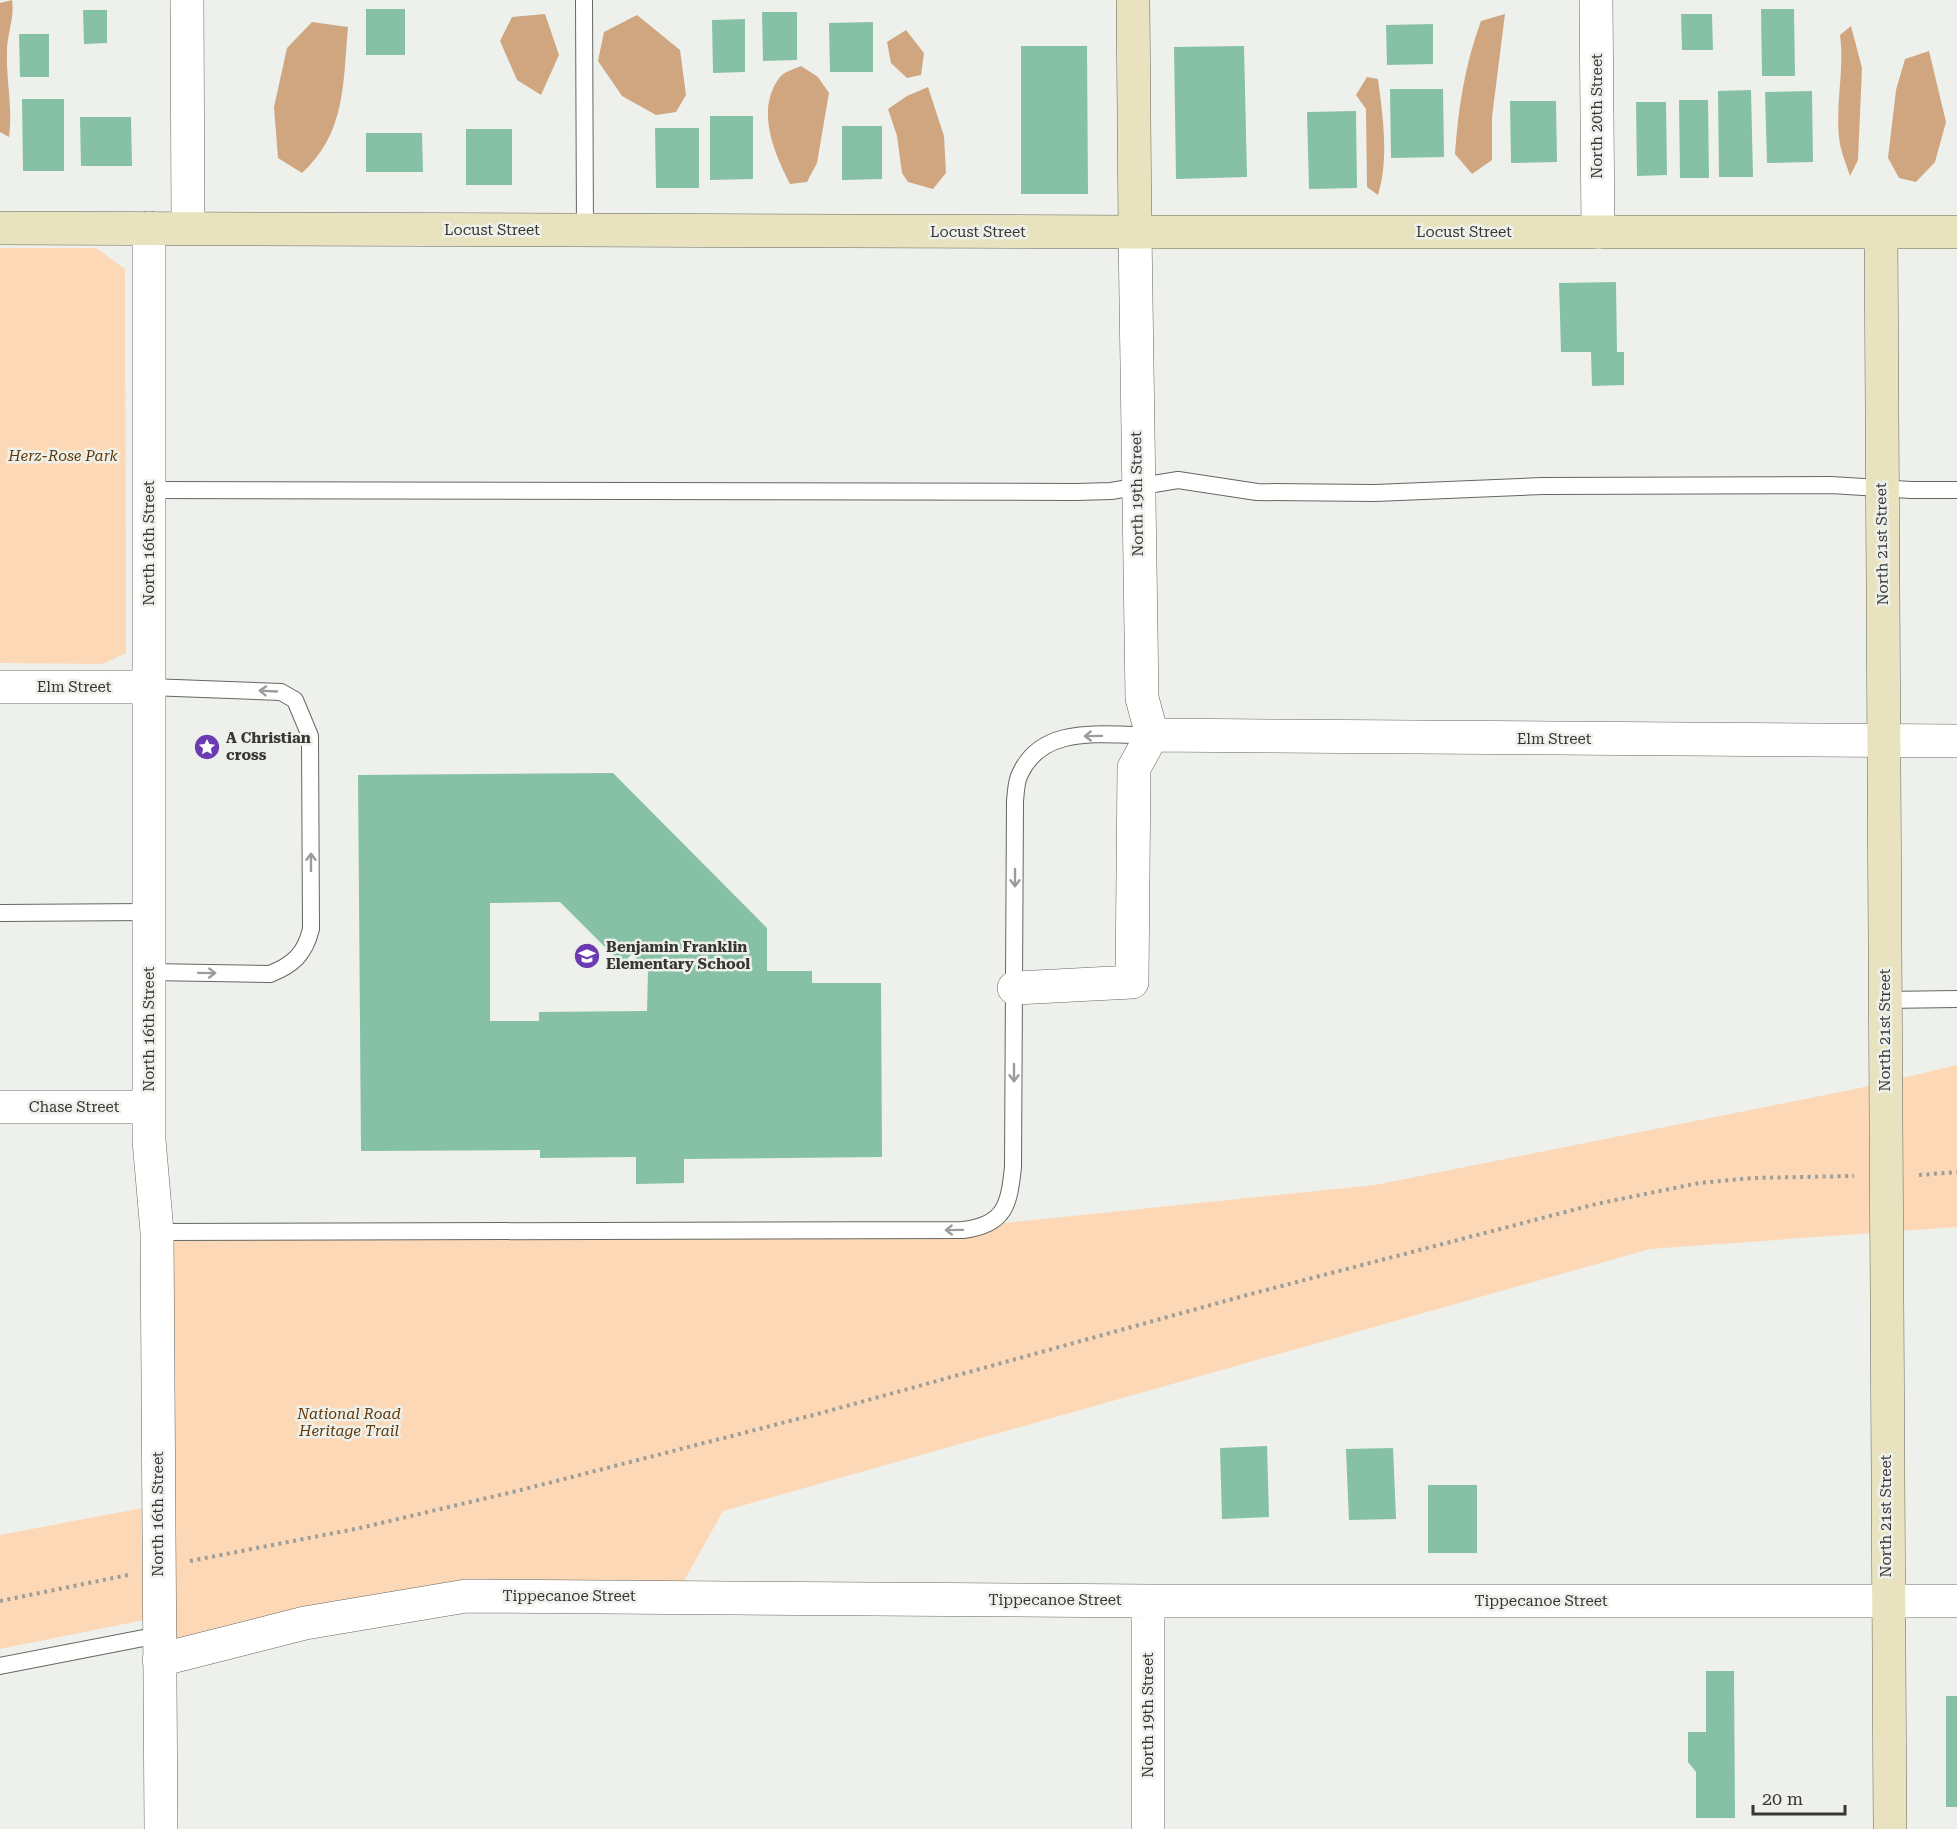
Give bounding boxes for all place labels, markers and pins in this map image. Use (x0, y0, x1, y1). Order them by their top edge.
place label: A Christian cross (226, 729, 311, 764)
place icon: A Christian cross (192, 732, 222, 762)
place label: Benjamin Franklin Elementary School (606, 938, 750, 973)
school or university icon: Benjamin Franklin Elementary School (572, 941, 602, 971)

